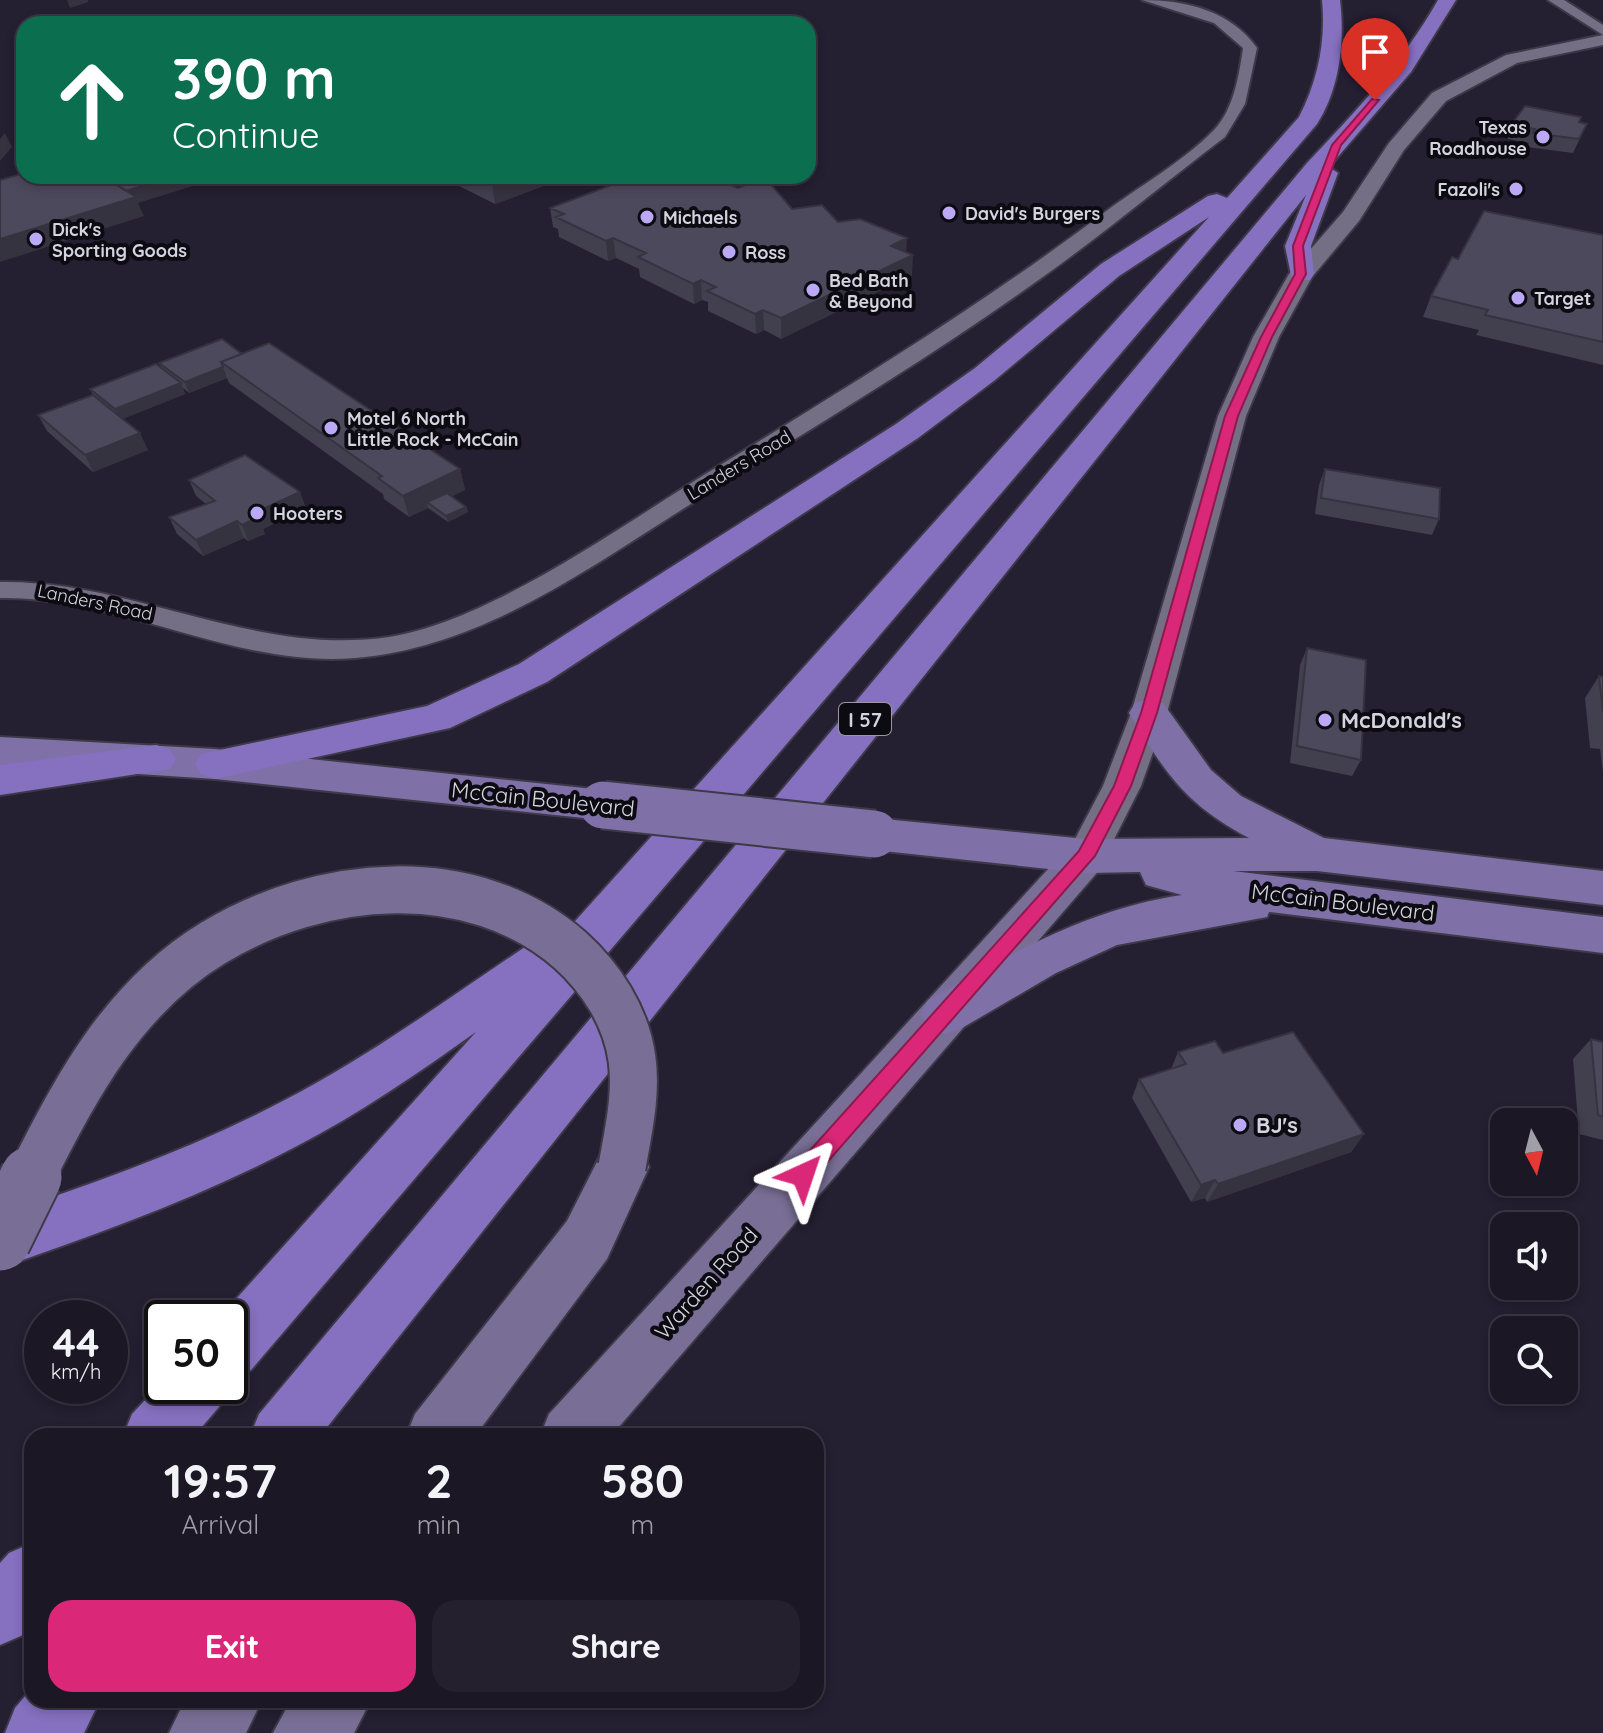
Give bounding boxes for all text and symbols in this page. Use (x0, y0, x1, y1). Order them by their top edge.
pin (1341, 18, 1409, 100)
icon: arrive (1353, 30, 1397, 74)
text: 390 m (172, 43, 336, 113)
icon: ahead (40, 48, 144, 152)
text: Continue (172, 112, 320, 157)
place label: Texas Roadhouse (1429, 116, 1527, 160)
marker: Texas Roadhouse (1534, 128, 1552, 146)
place label: Fazoli's (1438, 178, 1500, 201)
marker: Fazoli's (1507, 180, 1525, 198)
place label: David's Burgers (965, 202, 1101, 225)
marker: David's Burgers (940, 204, 958, 222)
place label: Michaels (663, 206, 738, 229)
marker: Michaels (638, 208, 656, 226)
place label: Dick's Sporting Goods (52, 218, 187, 262)
marker: Dick's Sporting Goods (27, 230, 45, 248)
place label: Ross (745, 241, 786, 264)
marker: Ross (720, 243, 738, 261)
place label: Bed Bath & Beyond (829, 269, 913, 313)
marker: Bed Bath & Beyond (804, 281, 822, 299)
place label: Target (1534, 287, 1591, 310)
marker: Target (1509, 289, 1527, 307)
place label: Motel 6 North Little Rock - McCain (347, 407, 518, 451)
marker: Motel 6 North Little Rock - McCain (322, 419, 340, 437)
street label: Landers Road (683, 425, 795, 505)
place label: Hooters (273, 502, 343, 525)
marker: Hooters (248, 504, 266, 522)
street label: Landers Road (35, 579, 155, 625)
road number: I 57 (839, 703, 891, 735)
place label: McDonald's (1341, 706, 1462, 734)
marker: McDonald's (1316, 711, 1334, 729)
street label: McCain Boulevard (450, 775, 636, 823)
street label: McCain Boulevard (1250, 877, 1436, 927)
north arrow (1490, 1108, 1578, 1196)
map controls (1490, 1108, 1578, 1404)
place label: BJ's (1256, 1111, 1298, 1139)
marker: BJ's (1231, 1116, 1249, 1134)
position arrow (761, 1133, 845, 1217)
button: sound (1490, 1212, 1578, 1300)
street label: Warden Road (648, 1221, 764, 1345)
speed limit sign: 50 (144, 1300, 248, 1404)
button: search (1490, 1316, 1578, 1404)
text: 44 (52, 1317, 100, 1367)
text: km/h (51, 1359, 101, 1384)
text: 19:57 (164, 1450, 277, 1510)
text: 2 (425, 1450, 452, 1510)
text: 580 (601, 1450, 684, 1510)
text: Arrival (181, 1508, 259, 1541)
text: min (417, 1508, 461, 1541)
text: m (631, 1508, 654, 1541)
button: Exit (48, 1600, 416, 1692)
button: Share (432, 1600, 800, 1692)

